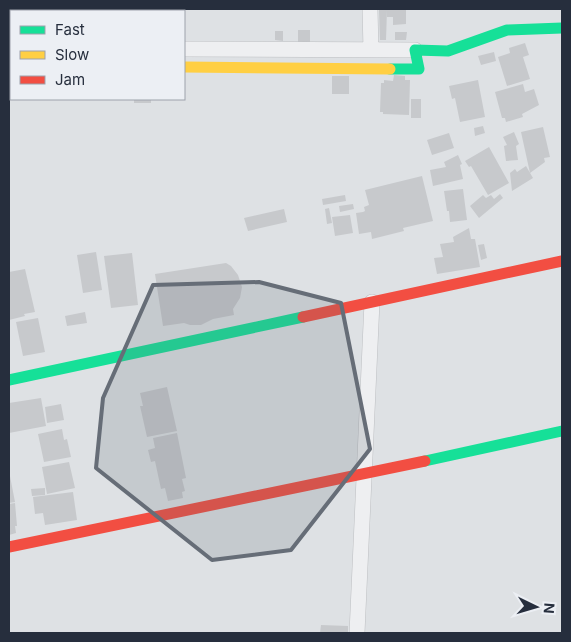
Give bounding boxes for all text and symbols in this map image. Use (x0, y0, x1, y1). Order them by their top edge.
legend (10, 10, 185, 100)
text: Fast (55, 20, 85, 39)
text: Slow (55, 45, 89, 64)
text: Jam (55, 70, 85, 89)
north arrow (511, 582, 561, 632)
text: N (541, 602, 558, 614)

